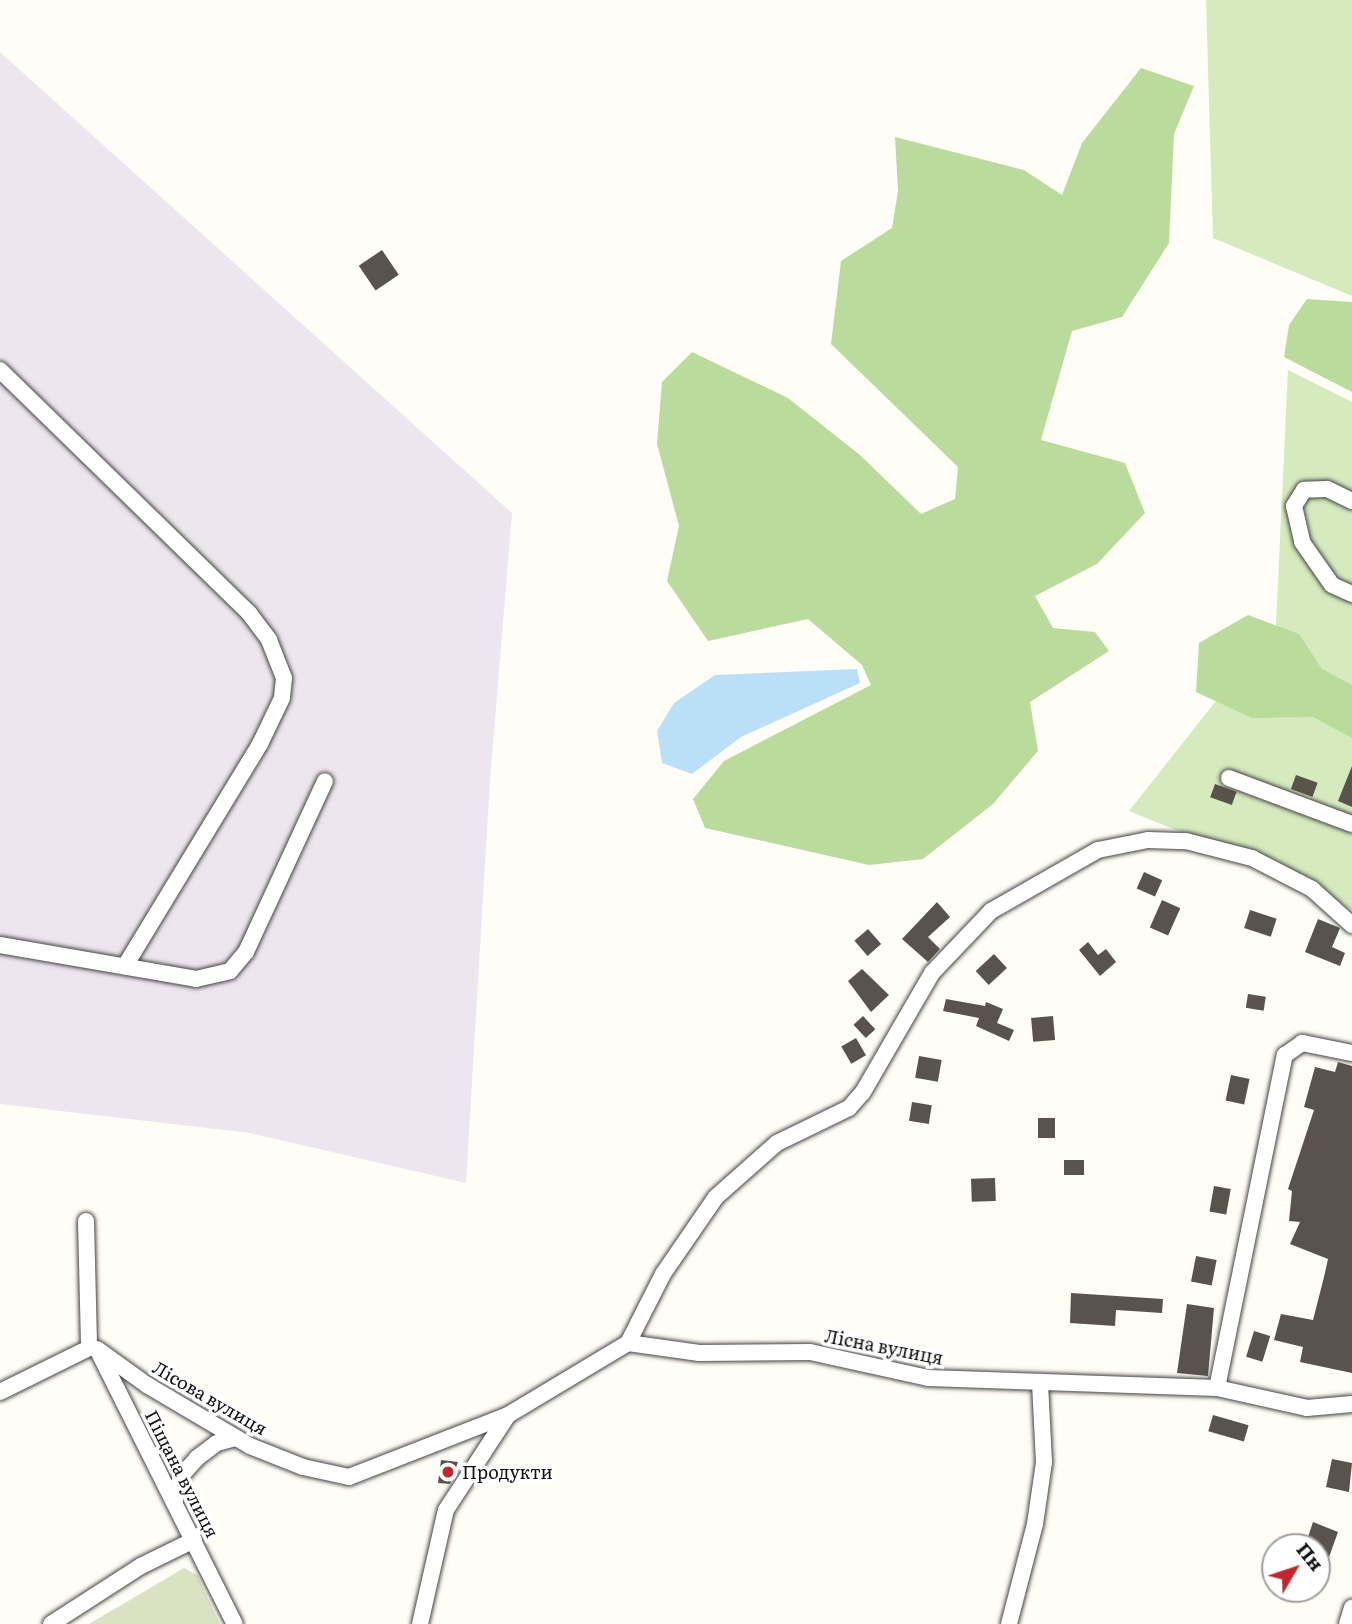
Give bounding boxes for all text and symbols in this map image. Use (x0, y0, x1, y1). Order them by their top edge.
street label: Лісна вулиця (823, 1325, 945, 1369)
street label: Лісова вулиця (149, 1357, 271, 1439)
street label: Піщана вулиця (141, 1407, 223, 1541)
place label: Продукти (462, 1461, 553, 1483)
marker: Продукти (440, 1464, 456, 1480)
north arrow (1261, 1533, 1331, 1603)
text: Пн (1291, 1536, 1331, 1576)

